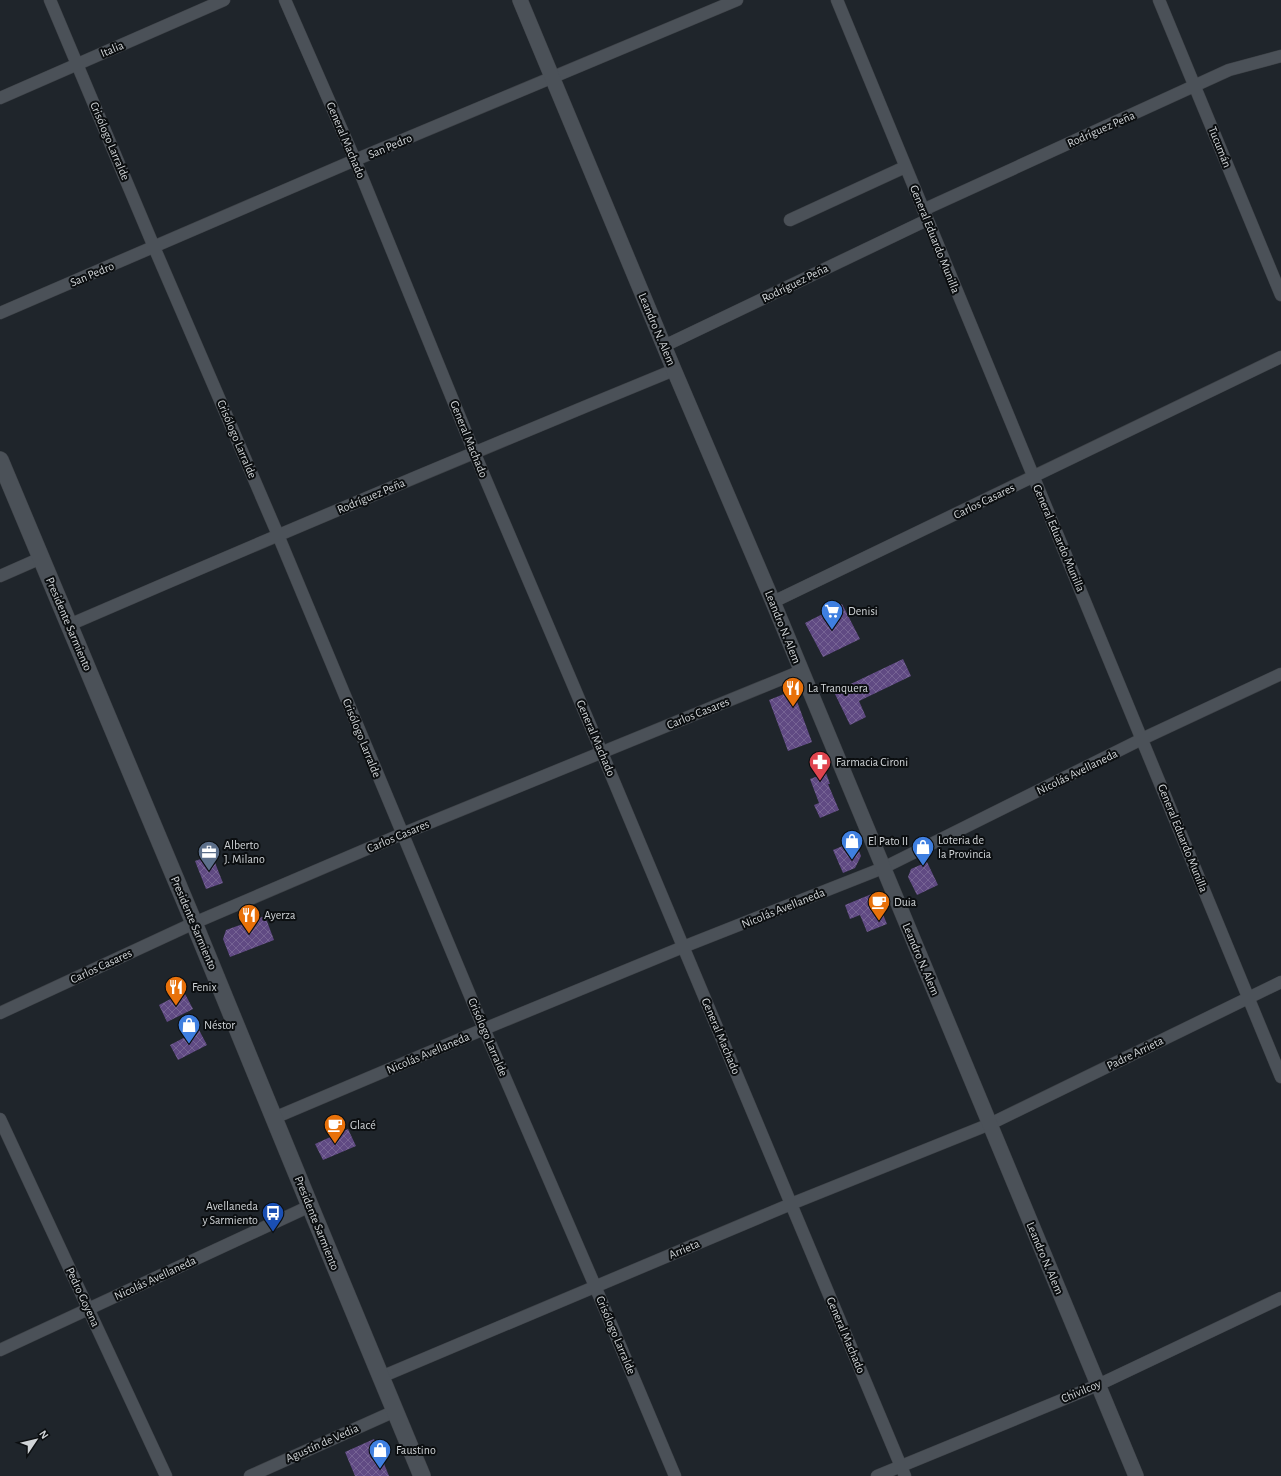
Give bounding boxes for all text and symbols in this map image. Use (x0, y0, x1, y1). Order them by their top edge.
street label: Italia (99, 39, 126, 59)
street label: Crisólogo Larralde (88, 100, 132, 182)
street label: General Machado (324, 100, 368, 180)
street label: Rodríguez Peña (1065, 109, 1137, 149)
street label: Tucumán (1206, 125, 1234, 169)
street label: San Pedro (366, 131, 414, 161)
street label: General Eduardo Munilla (908, 183, 962, 295)
street label: San Pedro (68, 259, 116, 289)
street label: Rodríguez Peña (760, 262, 831, 304)
street label: Leandro N. Alem (636, 291, 678, 367)
street label: Crisólogo Larralde (215, 398, 259, 480)
street label: General Machado (448, 399, 490, 479)
street label: Rodríguez Peña (335, 476, 407, 516)
street label: Carlos Casares (952, 481, 1016, 521)
street label: General Eduardo Munilla (1031, 483, 1087, 594)
street label: Presidente Sarmiento (44, 575, 94, 673)
street label: Leandro N. Alem (763, 589, 803, 665)
supermarket icon: Denisi (819, 598, 845, 631)
place label: Denisi (848, 605, 878, 617)
restaurant icon: La Tranquera (780, 675, 806, 708)
place label: La Tranquera (808, 682, 869, 694)
street label: Carlos Casares (665, 695, 731, 731)
street label: Crisólogo Larralde (341, 697, 383, 779)
street label: General Machado (574, 698, 618, 778)
street label: Nicolás Avellaneda (1035, 747, 1120, 797)
pharmacy icon: Farmacia Cironi (807, 749, 833, 782)
place label: Farmacia Cironi (836, 756, 908, 768)
street label: General Eduardo Munilla (1156, 782, 1210, 894)
street label: Carlos Casares (365, 818, 431, 854)
shop icon: El Pato II (839, 828, 865, 861)
shop icon: Loteria de la Provincia (910, 834, 936, 867)
place label: Loteria de la Provincia (938, 834, 992, 860)
place label: El Pato II (868, 835, 908, 847)
office icon: Alberto J. Milano (196, 839, 222, 872)
place label: Alberto J. Milano (224, 839, 265, 865)
street label: Presidente Sarmiento (169, 874, 219, 972)
street label: Nicolás Avellaneda (740, 886, 827, 930)
cafe icon: Duia (866, 889, 892, 922)
place label: Duia (894, 896, 917, 908)
restaurant icon: Ayerza (236, 902, 262, 935)
place label: Ayerza (264, 909, 296, 922)
street label: Leandro N. Alem (900, 921, 942, 997)
street label: Carlos Casares (68, 947, 134, 985)
restaurant icon: Fenix (163, 974, 189, 1007)
place label: Fenix (192, 981, 217, 993)
street label: Crisólogo Larralde (466, 996, 510, 1078)
street label: General Machado (699, 996, 743, 1076)
shop icon: Néstor (176, 1012, 202, 1045)
place label: Néstor (204, 1019, 235, 1031)
street label: Nicolás Avellaneda (385, 1030, 472, 1076)
street label: Padre Arrieta (1105, 1034, 1166, 1072)
cafe icon: Glacé (322, 1112, 348, 1145)
place label: Glacé (350, 1119, 376, 1131)
street label: Presidente Sarmiento (293, 1174, 341, 1272)
place label: Avellaneda y Sarmiento (201, 1200, 258, 1227)
bus stop icon: Avellaneda y Sarmiento (260, 1200, 286, 1233)
street label: Leandro N. Alem (1024, 1220, 1066, 1296)
street label: Arrieta (667, 1237, 702, 1261)
street label: Nicolás Avellaneda (112, 1254, 198, 1302)
street label: Pedro Goyena (63, 1265, 102, 1329)
street label: Crisólogo Larralde (594, 1294, 638, 1376)
street label: General Machado (824, 1295, 868, 1375)
street label: Chivilcoy (1059, 1377, 1103, 1406)
north arrow (16, 1420, 56, 1460)
street label: Agustín de Vedia (284, 1421, 361, 1464)
text: N (37, 1428, 50, 1441)
shop icon: Faustino (367, 1437, 393, 1470)
place label: Faustino (396, 1444, 436, 1456)

